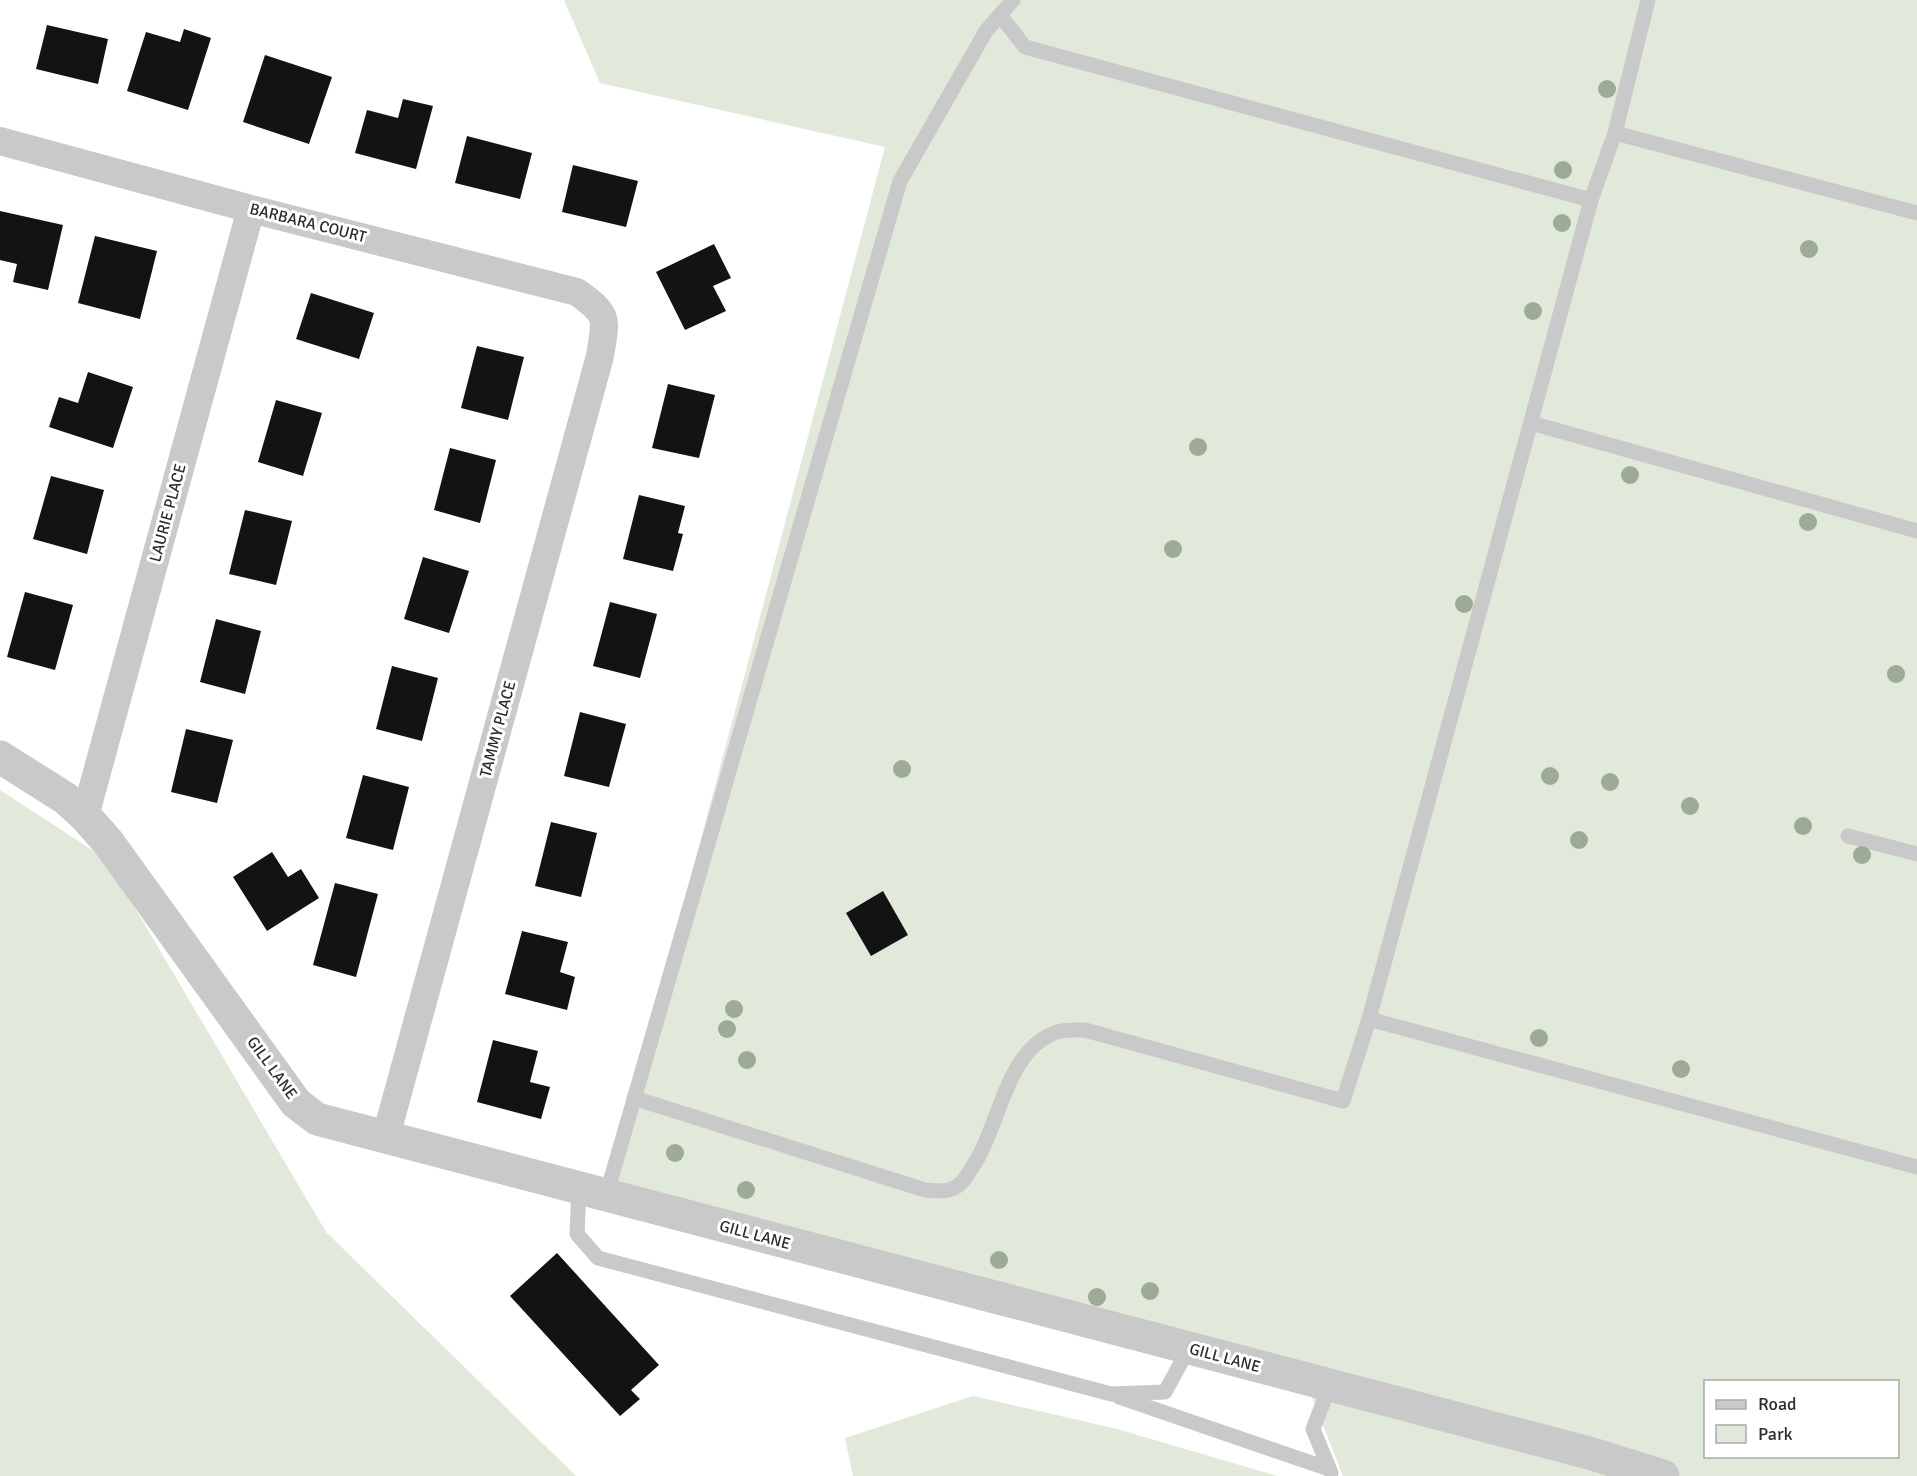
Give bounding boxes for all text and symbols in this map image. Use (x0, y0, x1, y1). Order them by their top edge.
street label: BARBARA COURT (248, 199, 369, 247)
street label: LAURIE PLACE (145, 462, 191, 564)
street label: TAMMY PLACE (476, 678, 520, 780)
street label: GILL LANE (243, 1033, 301, 1103)
street label: GILL LANE (717, 1216, 793, 1254)
street label: GILL LANE (1187, 1339, 1263, 1377)
legend (1704, 1380, 1899, 1458)
text: Road (1758, 1393, 1797, 1415)
text: Park (1758, 1423, 1793, 1445)

